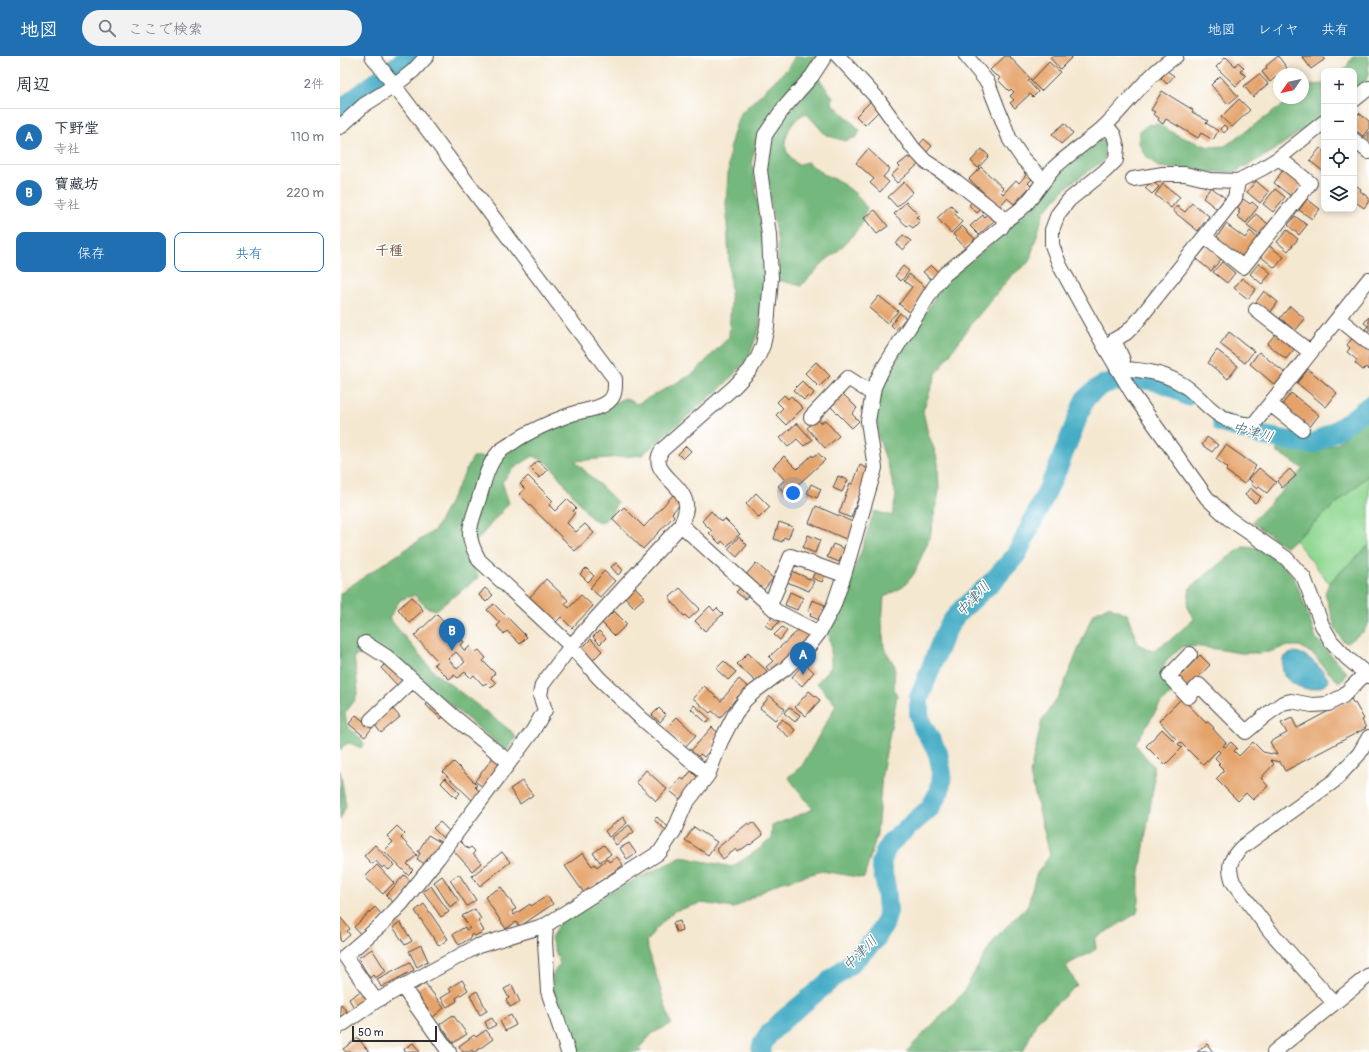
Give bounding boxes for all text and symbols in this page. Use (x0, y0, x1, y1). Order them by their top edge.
search box (82, 10, 362, 46)
icon: search (96, 17, 118, 39)
text: 地図 (20, 18, 58, 42)
text: ここで検索 (128, 20, 203, 39)
text: 地図 (1208, 21, 1236, 38)
text: レイヤ (1258, 21, 1299, 38)
text: 共有 (1321, 21, 1349, 38)
north arrow (1273, 68, 1309, 104)
map controls (1321, 68, 1357, 212)
button: + (1321, 68, 1357, 104)
text: 周辺 (16, 74, 50, 95)
text: 2件 (304, 76, 324, 92)
button: − (1321, 104, 1357, 140)
text: 下野堂 (54, 119, 99, 138)
text: A (25, 129, 33, 145)
text: 110 m (291, 129, 324, 145)
button: locate (1321, 140, 1357, 176)
text: 寺社 (54, 141, 80, 157)
text: 寶藏坊 (54, 175, 99, 194)
button: layers (1321, 176, 1357, 212)
text: B (25, 185, 33, 201)
text: 220 m (286, 185, 324, 201)
text: 寺社 (54, 197, 80, 213)
button: 保存 (16, 232, 166, 272)
button: 共有 (174, 232, 324, 272)
district label: 千種 (375, 242, 403, 259)
water label: 中津川 (1231, 418, 1275, 446)
your location (783, 483, 803, 503)
water label: 中津川 (952, 578, 994, 620)
pin: B (439, 618, 465, 651)
pin: A (790, 642, 816, 675)
water label: 中津川 (839, 932, 881, 974)
scale bar (352, 1024, 437, 1043)
text: 50 m (358, 1026, 384, 1039)

